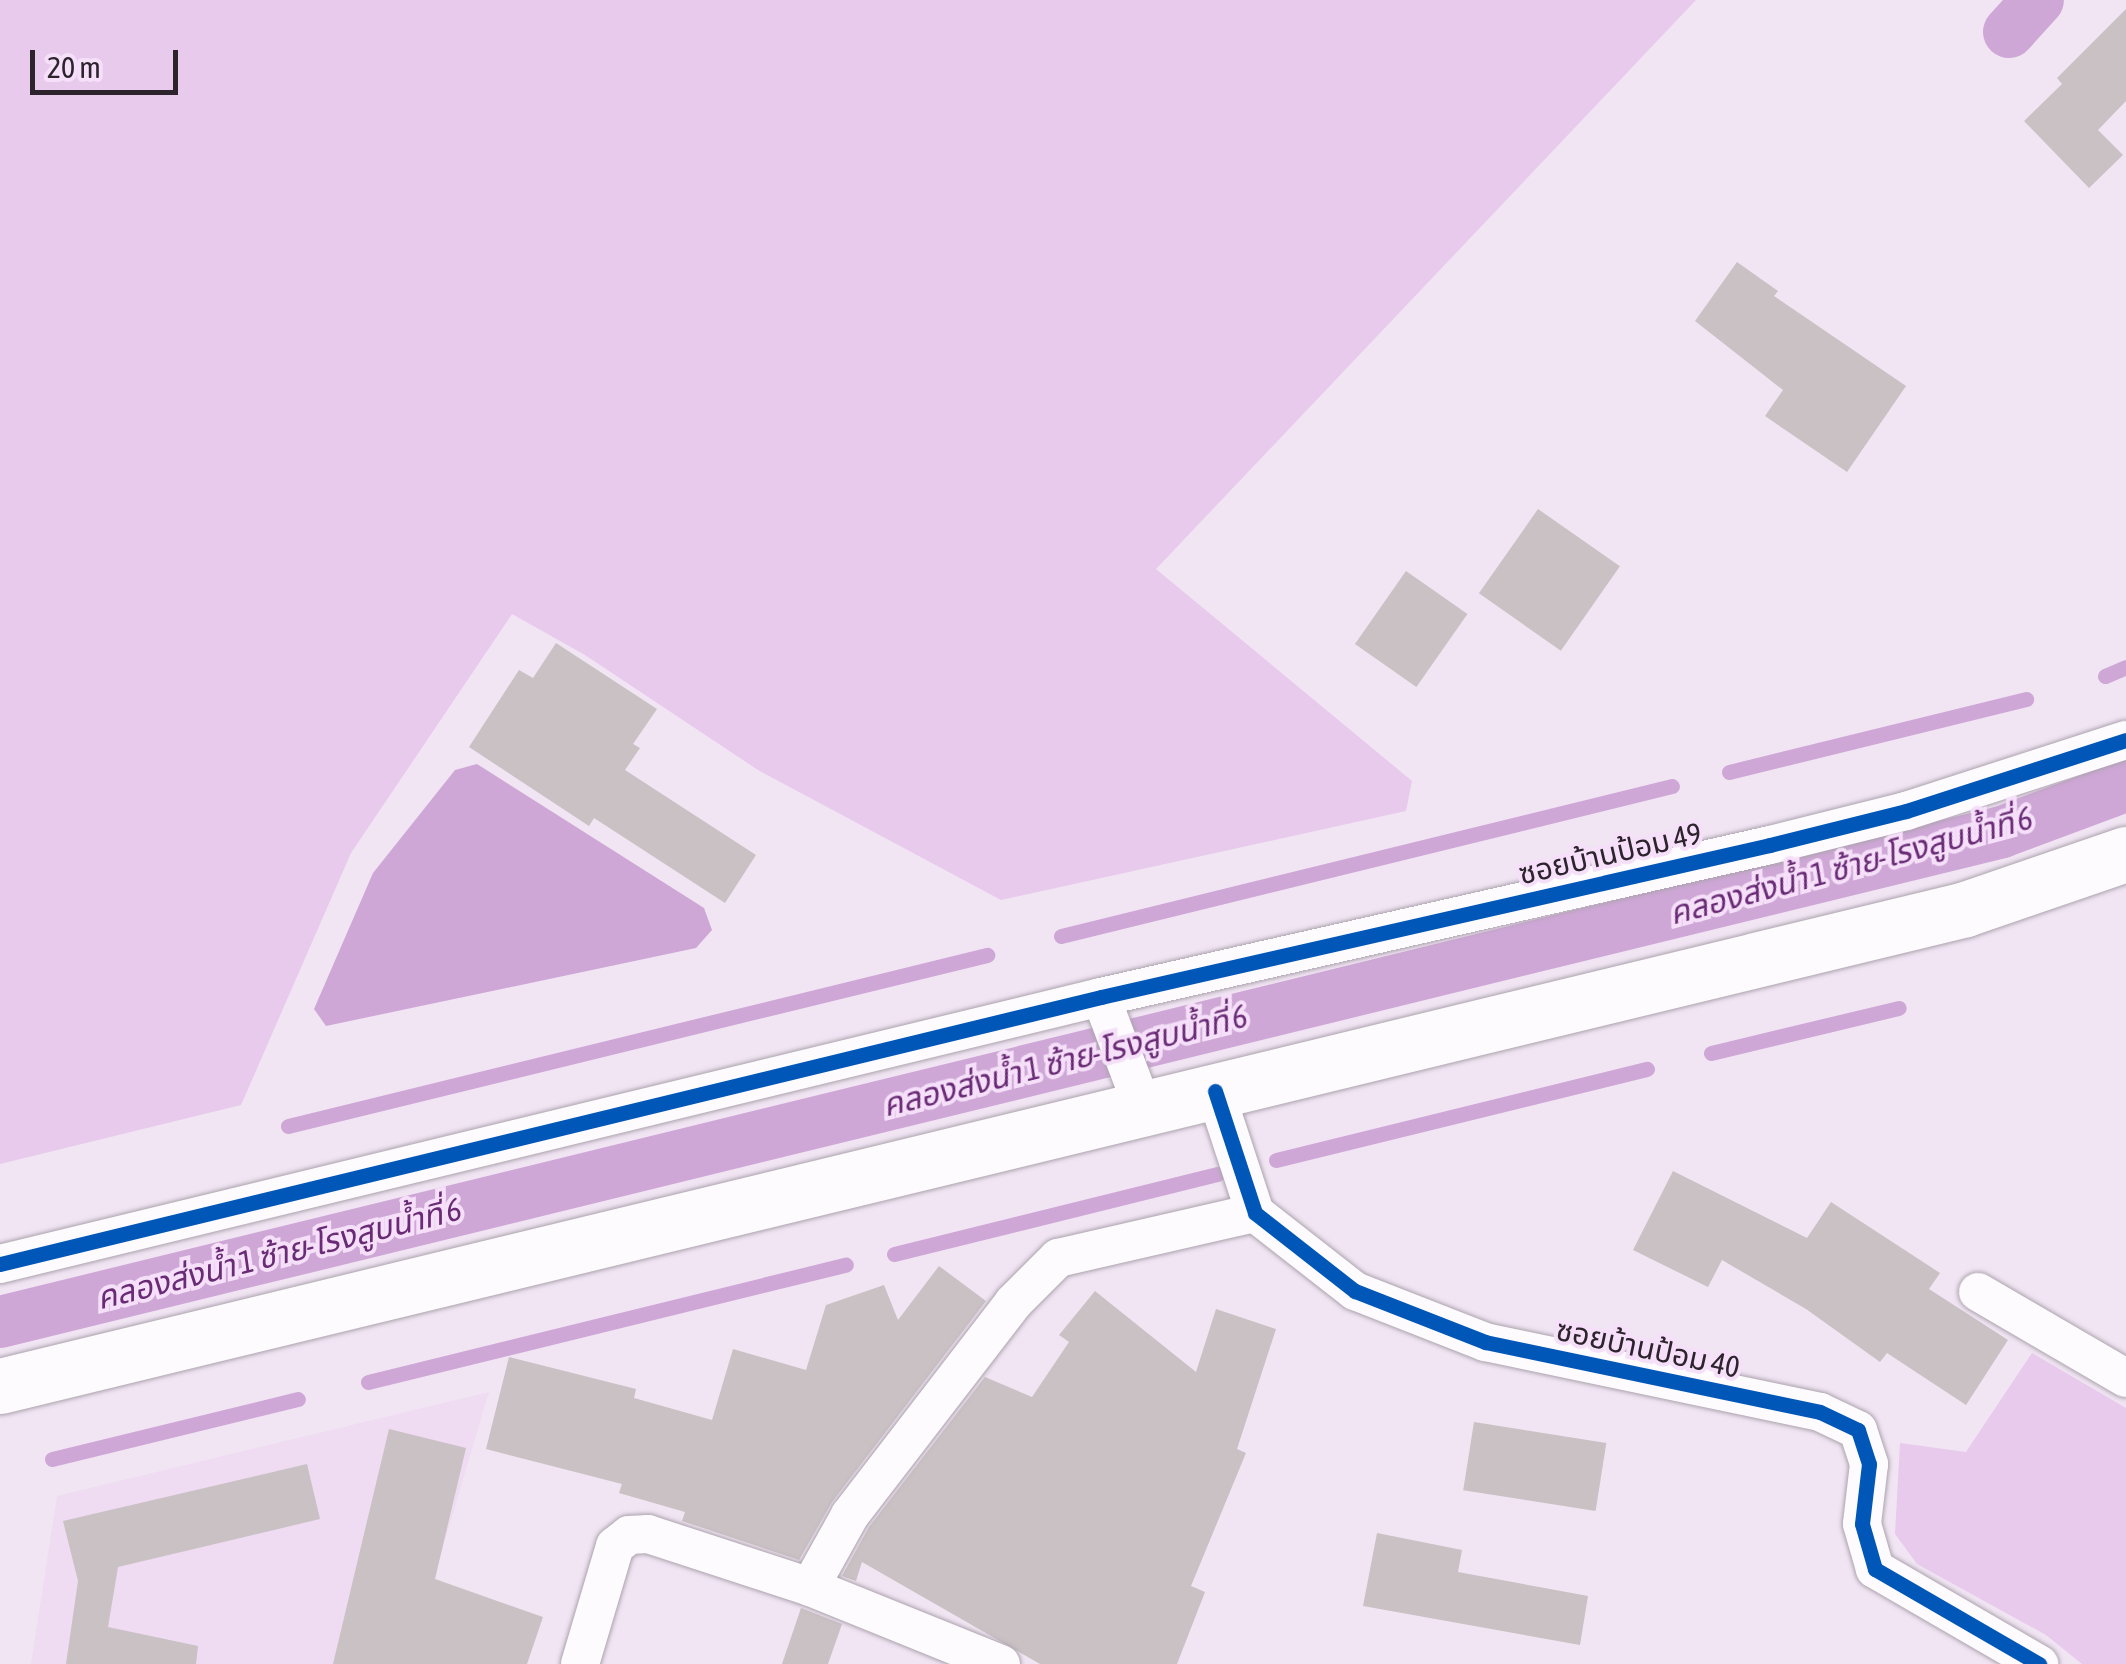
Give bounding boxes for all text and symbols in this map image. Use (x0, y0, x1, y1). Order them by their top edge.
scale bar (35, 30, 182, 92)
text: 20 m (47, 50, 101, 84)
water label: คลองส่งน้ำ 1 ซ้าย-โรงสูบน้ำที่ 6 (1665, 799, 2037, 933)
street label: ซอยบ้านป้อม 49 (1515, 814, 1705, 892)
water label: คลองส่งน้ำ 1 ซ้าย-โรงสูบน้ำที่ 6 (879, 997, 1251, 1125)
water label: คลองส่งน้ำ 1 ซ้าย-โรงสูบน้ำที่ 6 (93, 1190, 465, 1318)
street label: ซอยบ้านป้อม 40 (1553, 1311, 1743, 1385)

